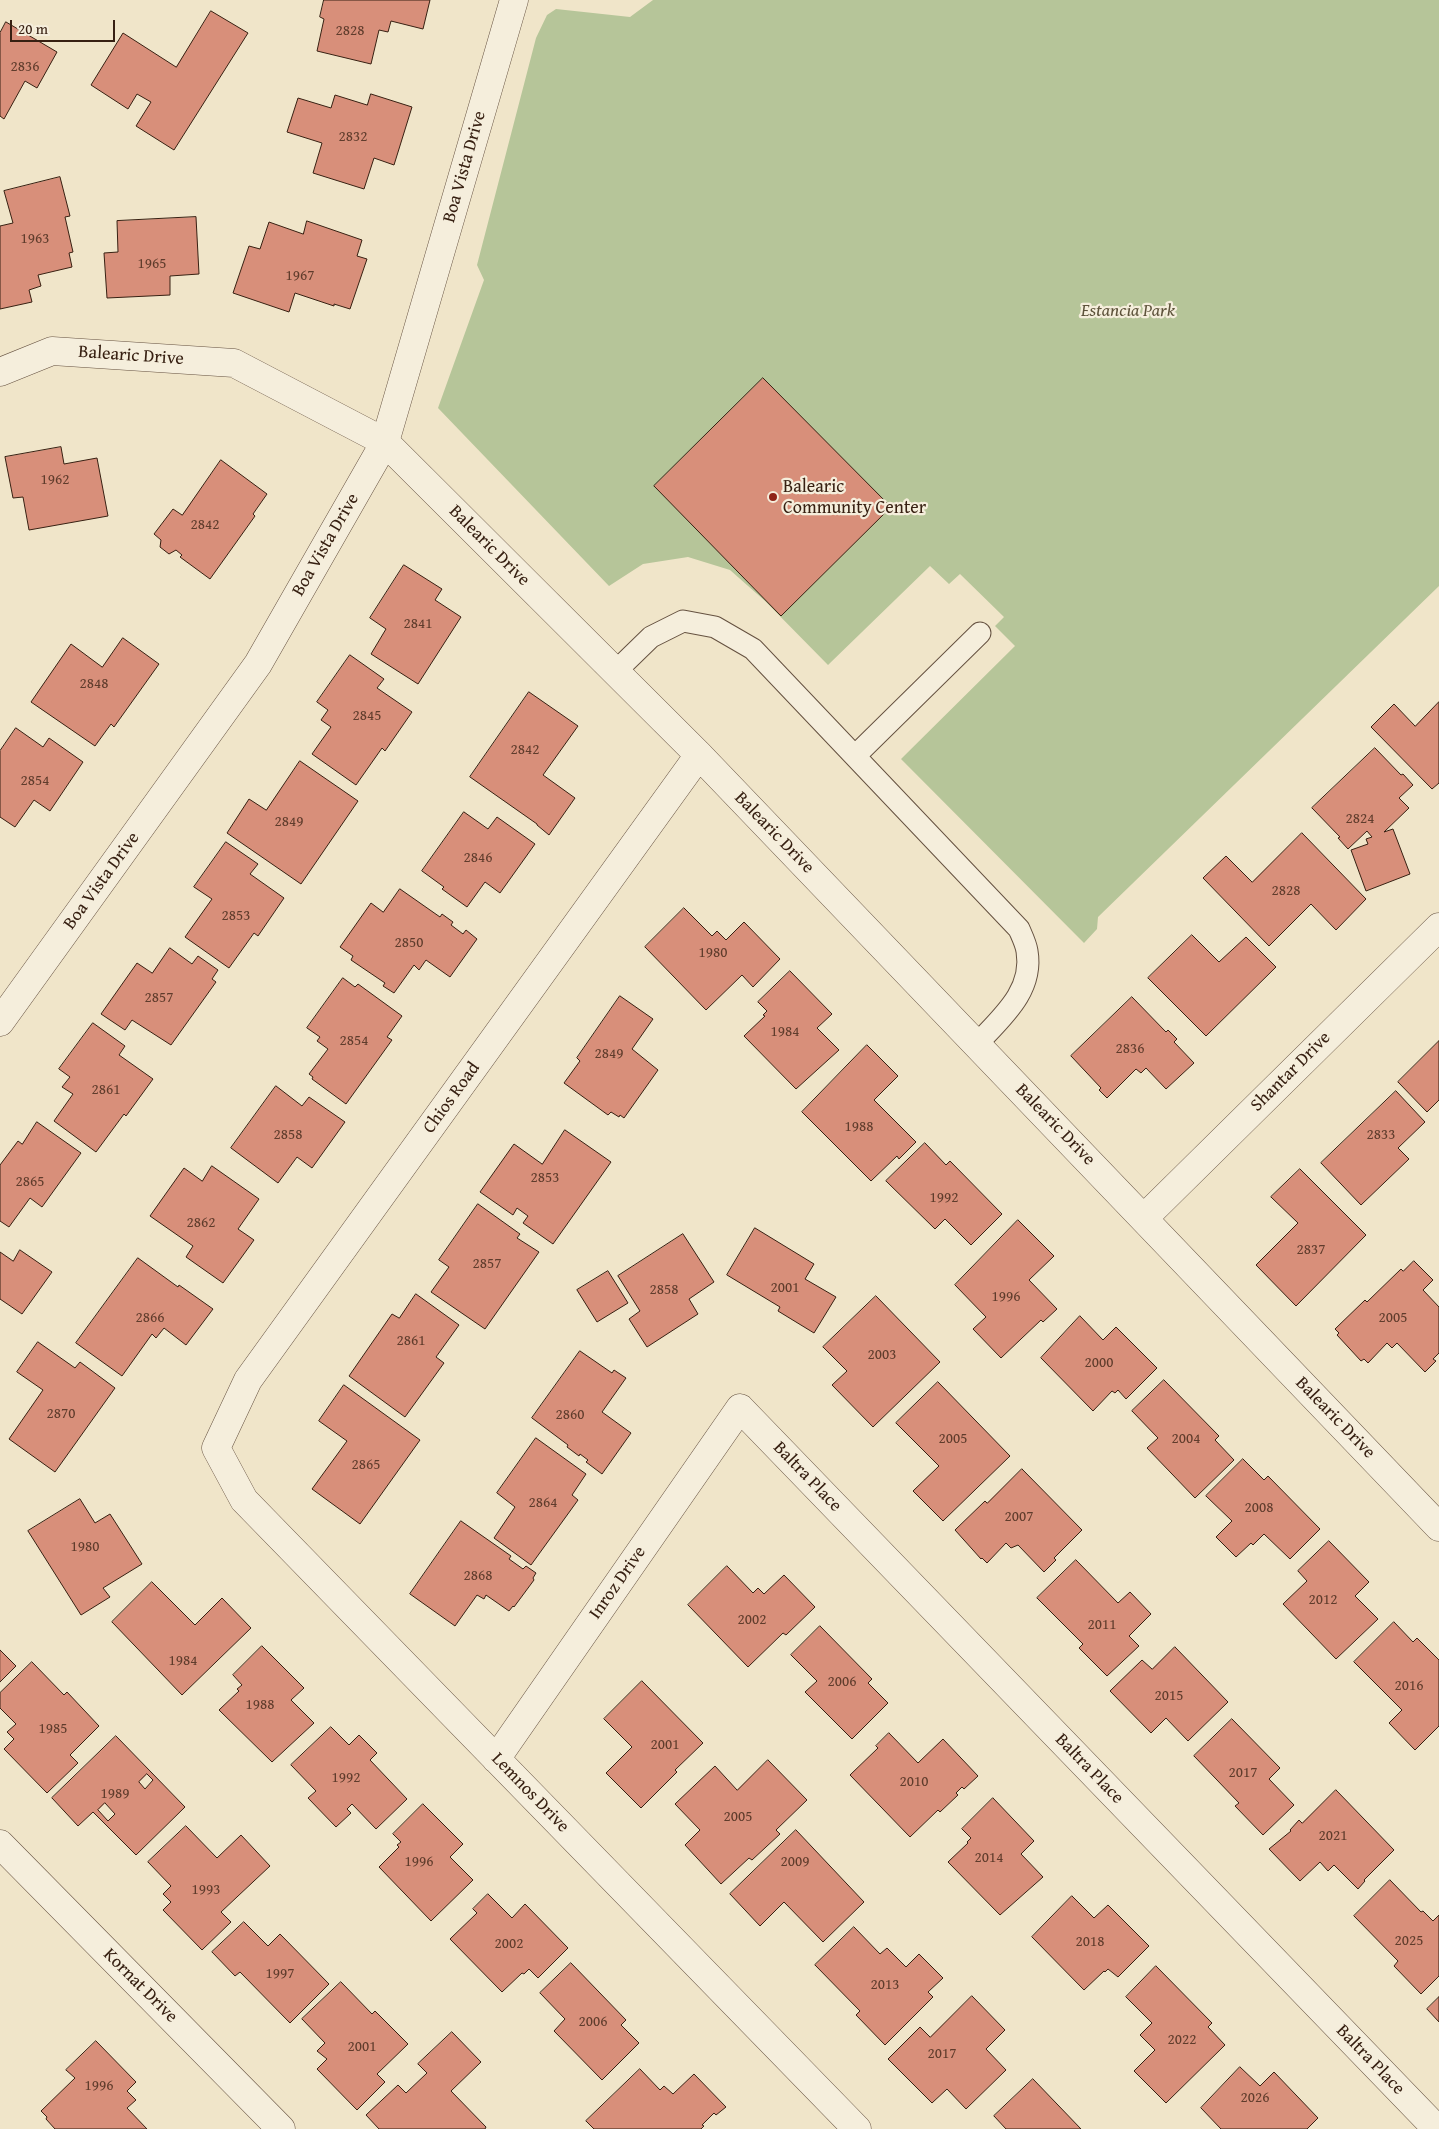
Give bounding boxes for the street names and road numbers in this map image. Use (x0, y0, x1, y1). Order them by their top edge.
street label: Boa Vista Drive (439, 109, 491, 225)
street label: Balearic Drive (78, 342, 184, 370)
street label: Boa Vista Drive (288, 490, 364, 600)
street label: Balearic Drive (444, 501, 534, 591)
street label: Balearic Drive (730, 788, 818, 878)
street label: Boa Vista Drive (59, 828, 145, 934)
street label: Shantar Drive (1247, 1028, 1335, 1116)
street label: Chios Road (419, 1058, 485, 1138)
street label: Balearic Drive (1011, 1080, 1099, 1170)
street label: Balearic Drive (1291, 1373, 1379, 1463)
street label: Baltra Place (768, 1437, 846, 1517)
street label: Inroz Drive (585, 1542, 651, 1624)
street label: Baltra Place (1050, 1729, 1128, 1809)
street label: Lemnos Drive (487, 1749, 573, 1837)
street label: Kornat Drive (98, 1944, 182, 2028)
street label: Baltra Place (1331, 2020, 1409, 2100)

